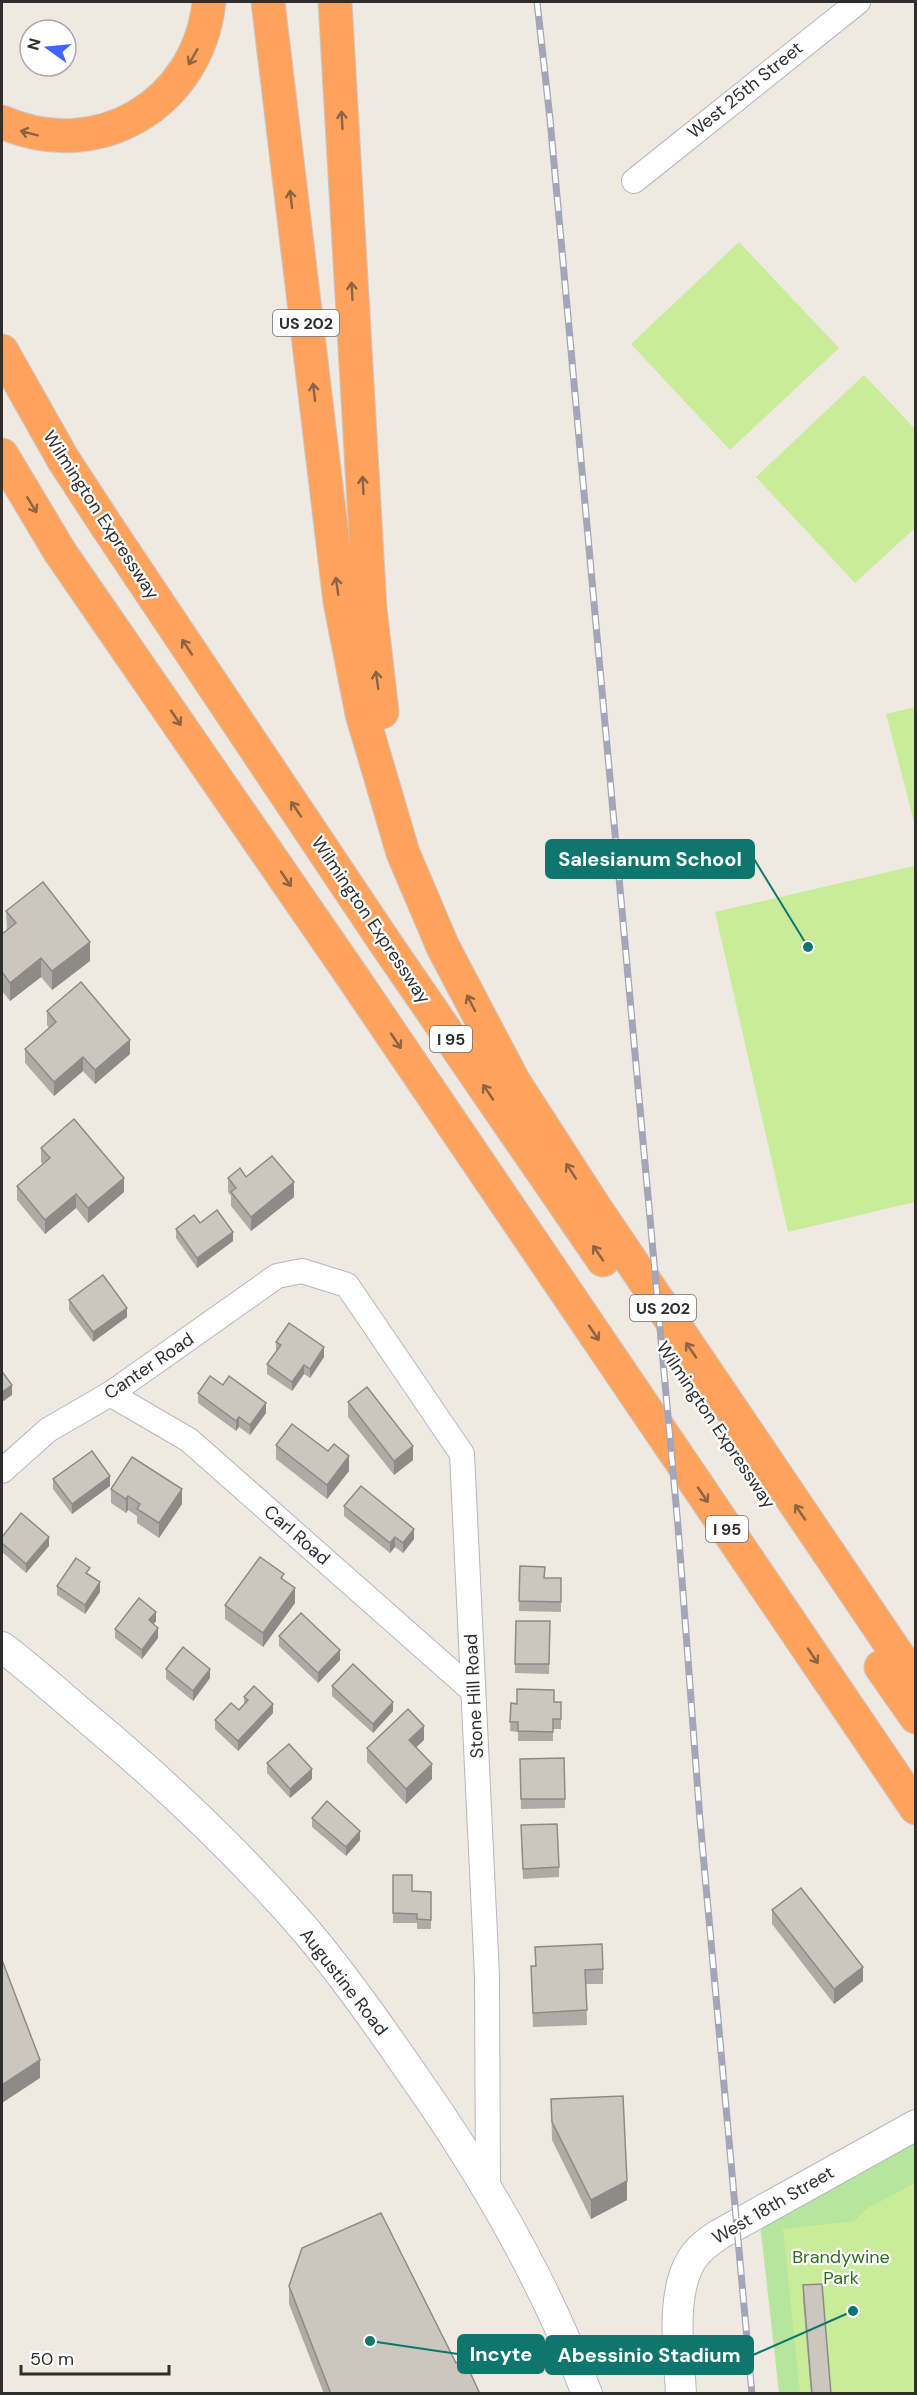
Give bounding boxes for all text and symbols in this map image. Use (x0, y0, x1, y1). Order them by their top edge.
north arrow (18, 18, 78, 78)
text: N (22, 36, 46, 53)
street label: West 25th Street (682, 36, 808, 144)
one-way arrow (187, 48, 199, 65)
one-way arrow (337, 110, 348, 130)
one-way arrow (20, 126, 39, 138)
one-way arrow (285, 189, 296, 209)
one-way arrow (346, 281, 357, 301)
road number: US 202 (273, 310, 339, 336)
one-way arrow (308, 383, 319, 403)
street label: Wilmington Expressway (37, 426, 165, 604)
one-way arrow (357, 476, 368, 496)
one-way arrow (26, 496, 38, 513)
one-way arrow (332, 576, 343, 596)
one-way arrow (181, 639, 193, 656)
one-way arrow (371, 670, 382, 690)
one-way arrow (170, 710, 182, 726)
one-way arrow (290, 801, 302, 818)
street label: Wilmington Expressway (306, 832, 436, 1008)
callout: Salesianum School (546, 840, 754, 878)
text: Salesianum School (558, 846, 742, 872)
one-way arrow (280, 871, 292, 887)
one-way arrow (465, 995, 477, 1013)
road number: I 95 (430, 1026, 472, 1052)
one-way arrow (390, 1032, 402, 1049)
one-way arrow (482, 1085, 494, 1101)
one-way arrow (565, 1162, 578, 1179)
one-way arrow (592, 1245, 604, 1262)
road number: US 202 (630, 1295, 696, 1321)
one-way arrow (588, 1324, 600, 1341)
street label: Canter Road (99, 1327, 199, 1405)
street label: Wilmington Expressway (651, 1337, 781, 1513)
one-way arrow (685, 1342, 697, 1359)
one-way arrow (697, 1486, 710, 1503)
street label: Carl Road (259, 1500, 335, 1570)
one-way arrow (794, 1503, 807, 1520)
road number: I 95 (706, 1516, 748, 1542)
street label: Stone Hill Road (459, 1633, 489, 1759)
one-way arrow (807, 1647, 819, 1664)
street label: Augustine Road (295, 1924, 393, 2040)
street label: West 18th Street (708, 2160, 838, 2250)
park label: Brandywine Park (792, 2245, 890, 2290)
callout: Incyte (458, 2335, 544, 2373)
callout: Abessinio Stadium (546, 2336, 753, 2374)
scale bar (21, 2338, 170, 2376)
text: Incyte (470, 2341, 532, 2367)
text: Abessinio Stadium (558, 2342, 740, 2368)
text: 50 m (30, 2347, 74, 2371)

